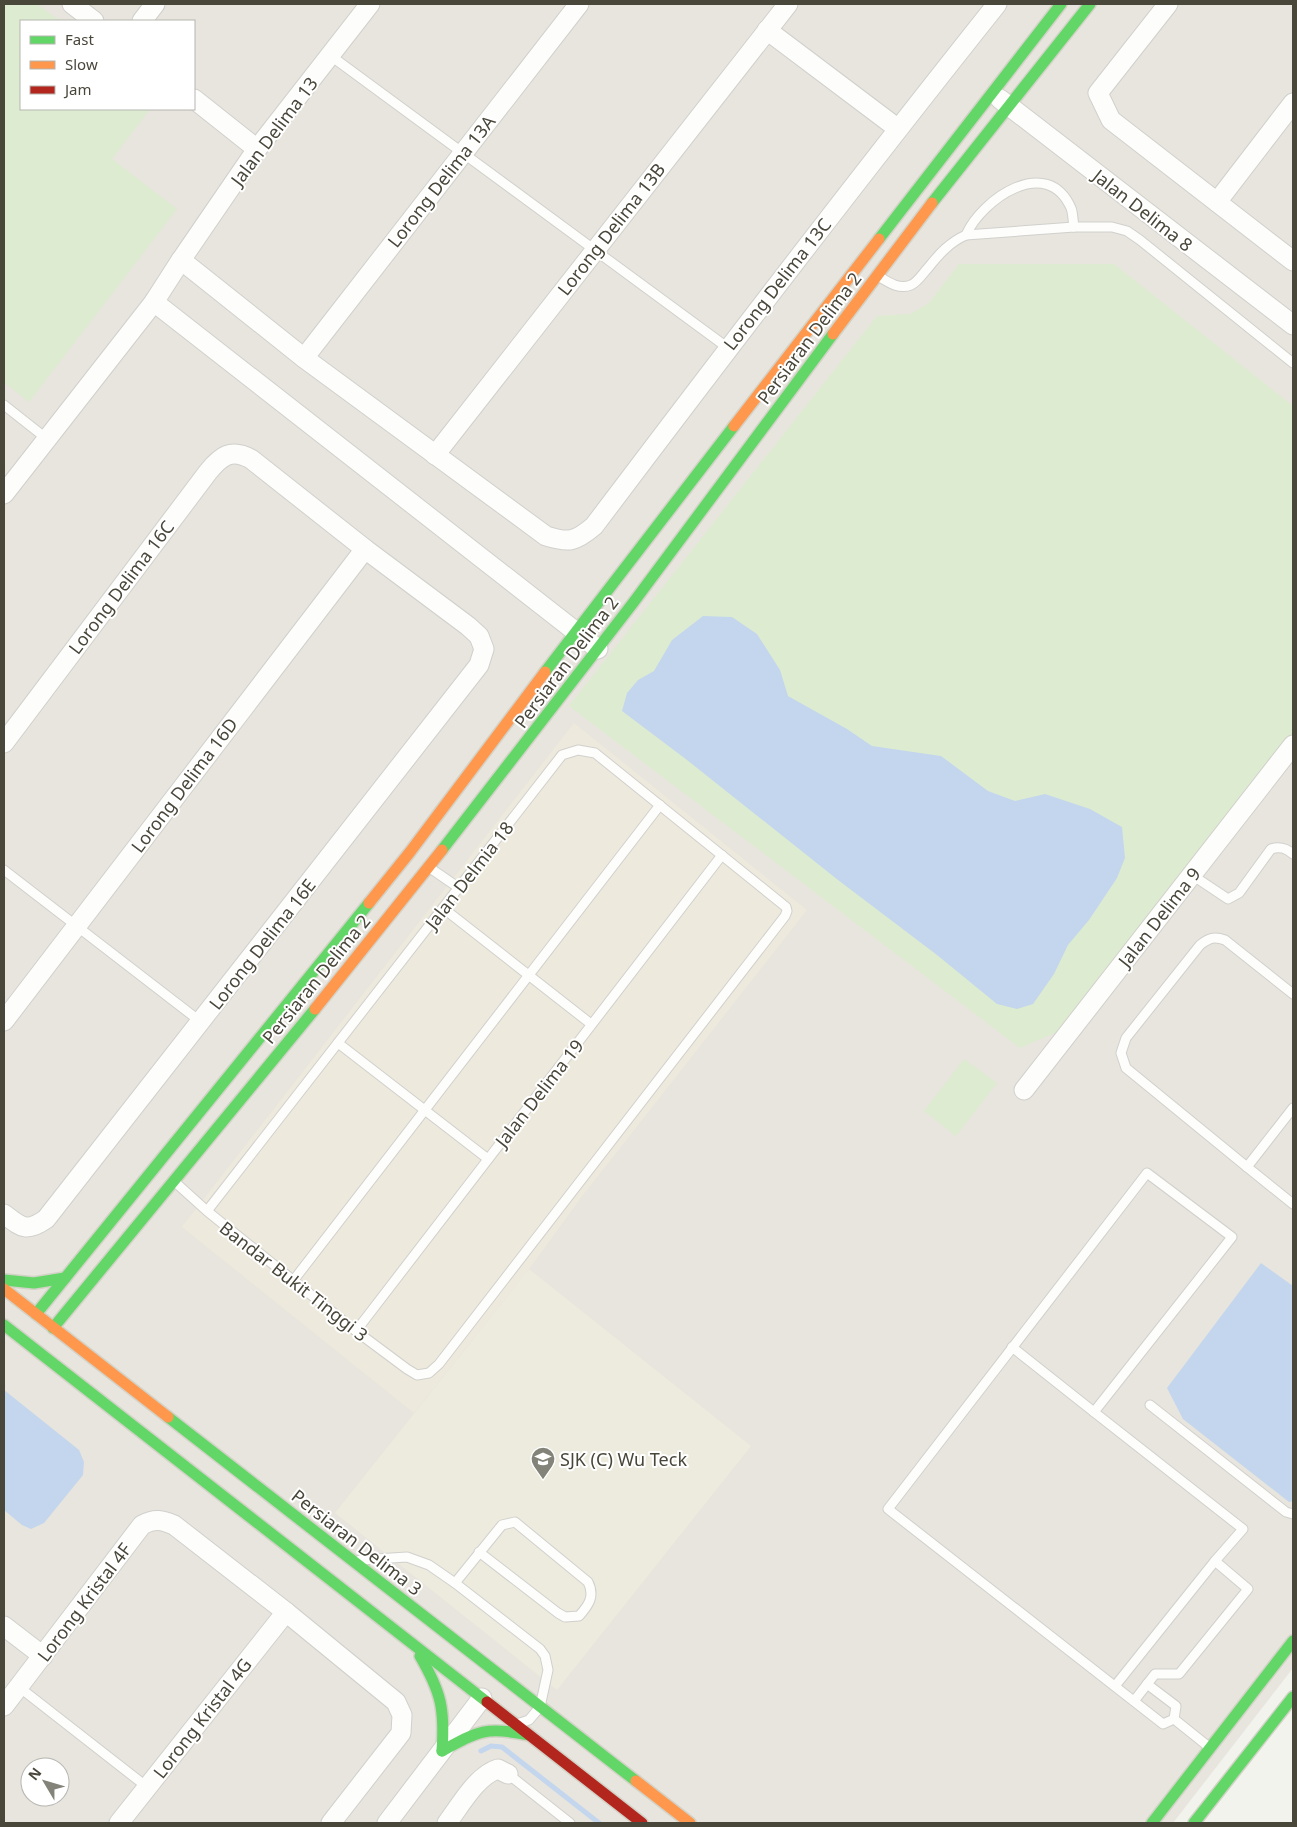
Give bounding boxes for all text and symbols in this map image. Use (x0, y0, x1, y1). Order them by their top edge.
legend (20, 20, 195, 110)
text: Fast (65, 29, 94, 49)
text: Slow (65, 54, 98, 74)
street label: Jalan Delima 13 (224, 72, 323, 192)
text: Jam (63, 79, 92, 99)
street label: Lorong Delima 13A (382, 110, 500, 252)
street label: Lorong Delima 13B (552, 158, 670, 300)
street label: Jalan Delima 8 (1087, 162, 1198, 256)
street label: Lorong Delima 13C (718, 213, 836, 355)
street label: Persiaran Delima 2 (751, 267, 867, 409)
street label: Lorong Delima 16C (63, 515, 179, 659)
street label: Persiaran Delima 2 (508, 591, 624, 733)
street label: Lorong Delima 16D (125, 713, 243, 857)
street label: Jalan Delmia 18 (418, 816, 519, 935)
street label: Jalan Delima 9 (1111, 862, 1205, 973)
street label: Lorong Delima 16E (203, 874, 321, 1014)
street label: Persiaran Delima 2 (257, 910, 375, 1048)
street label: Jalan Delima 19 (488, 1034, 589, 1153)
street label: Bandar Bukit Tinggi 3 (215, 1216, 373, 1346)
school or university icon: SJK (C) Wu Teck (530, 1446, 556, 1480)
place label: SJK (C) Wu Teck (560, 1447, 687, 1471)
street label: Persiaran Delima 3 (287, 1484, 427, 1600)
street label: Lorong Kristal 4F (32, 1538, 136, 1666)
street label: Lorong Kristal 4G (147, 1653, 257, 1783)
north arrow (20, 1757, 70, 1807)
text: N (23, 1763, 45, 1784)

